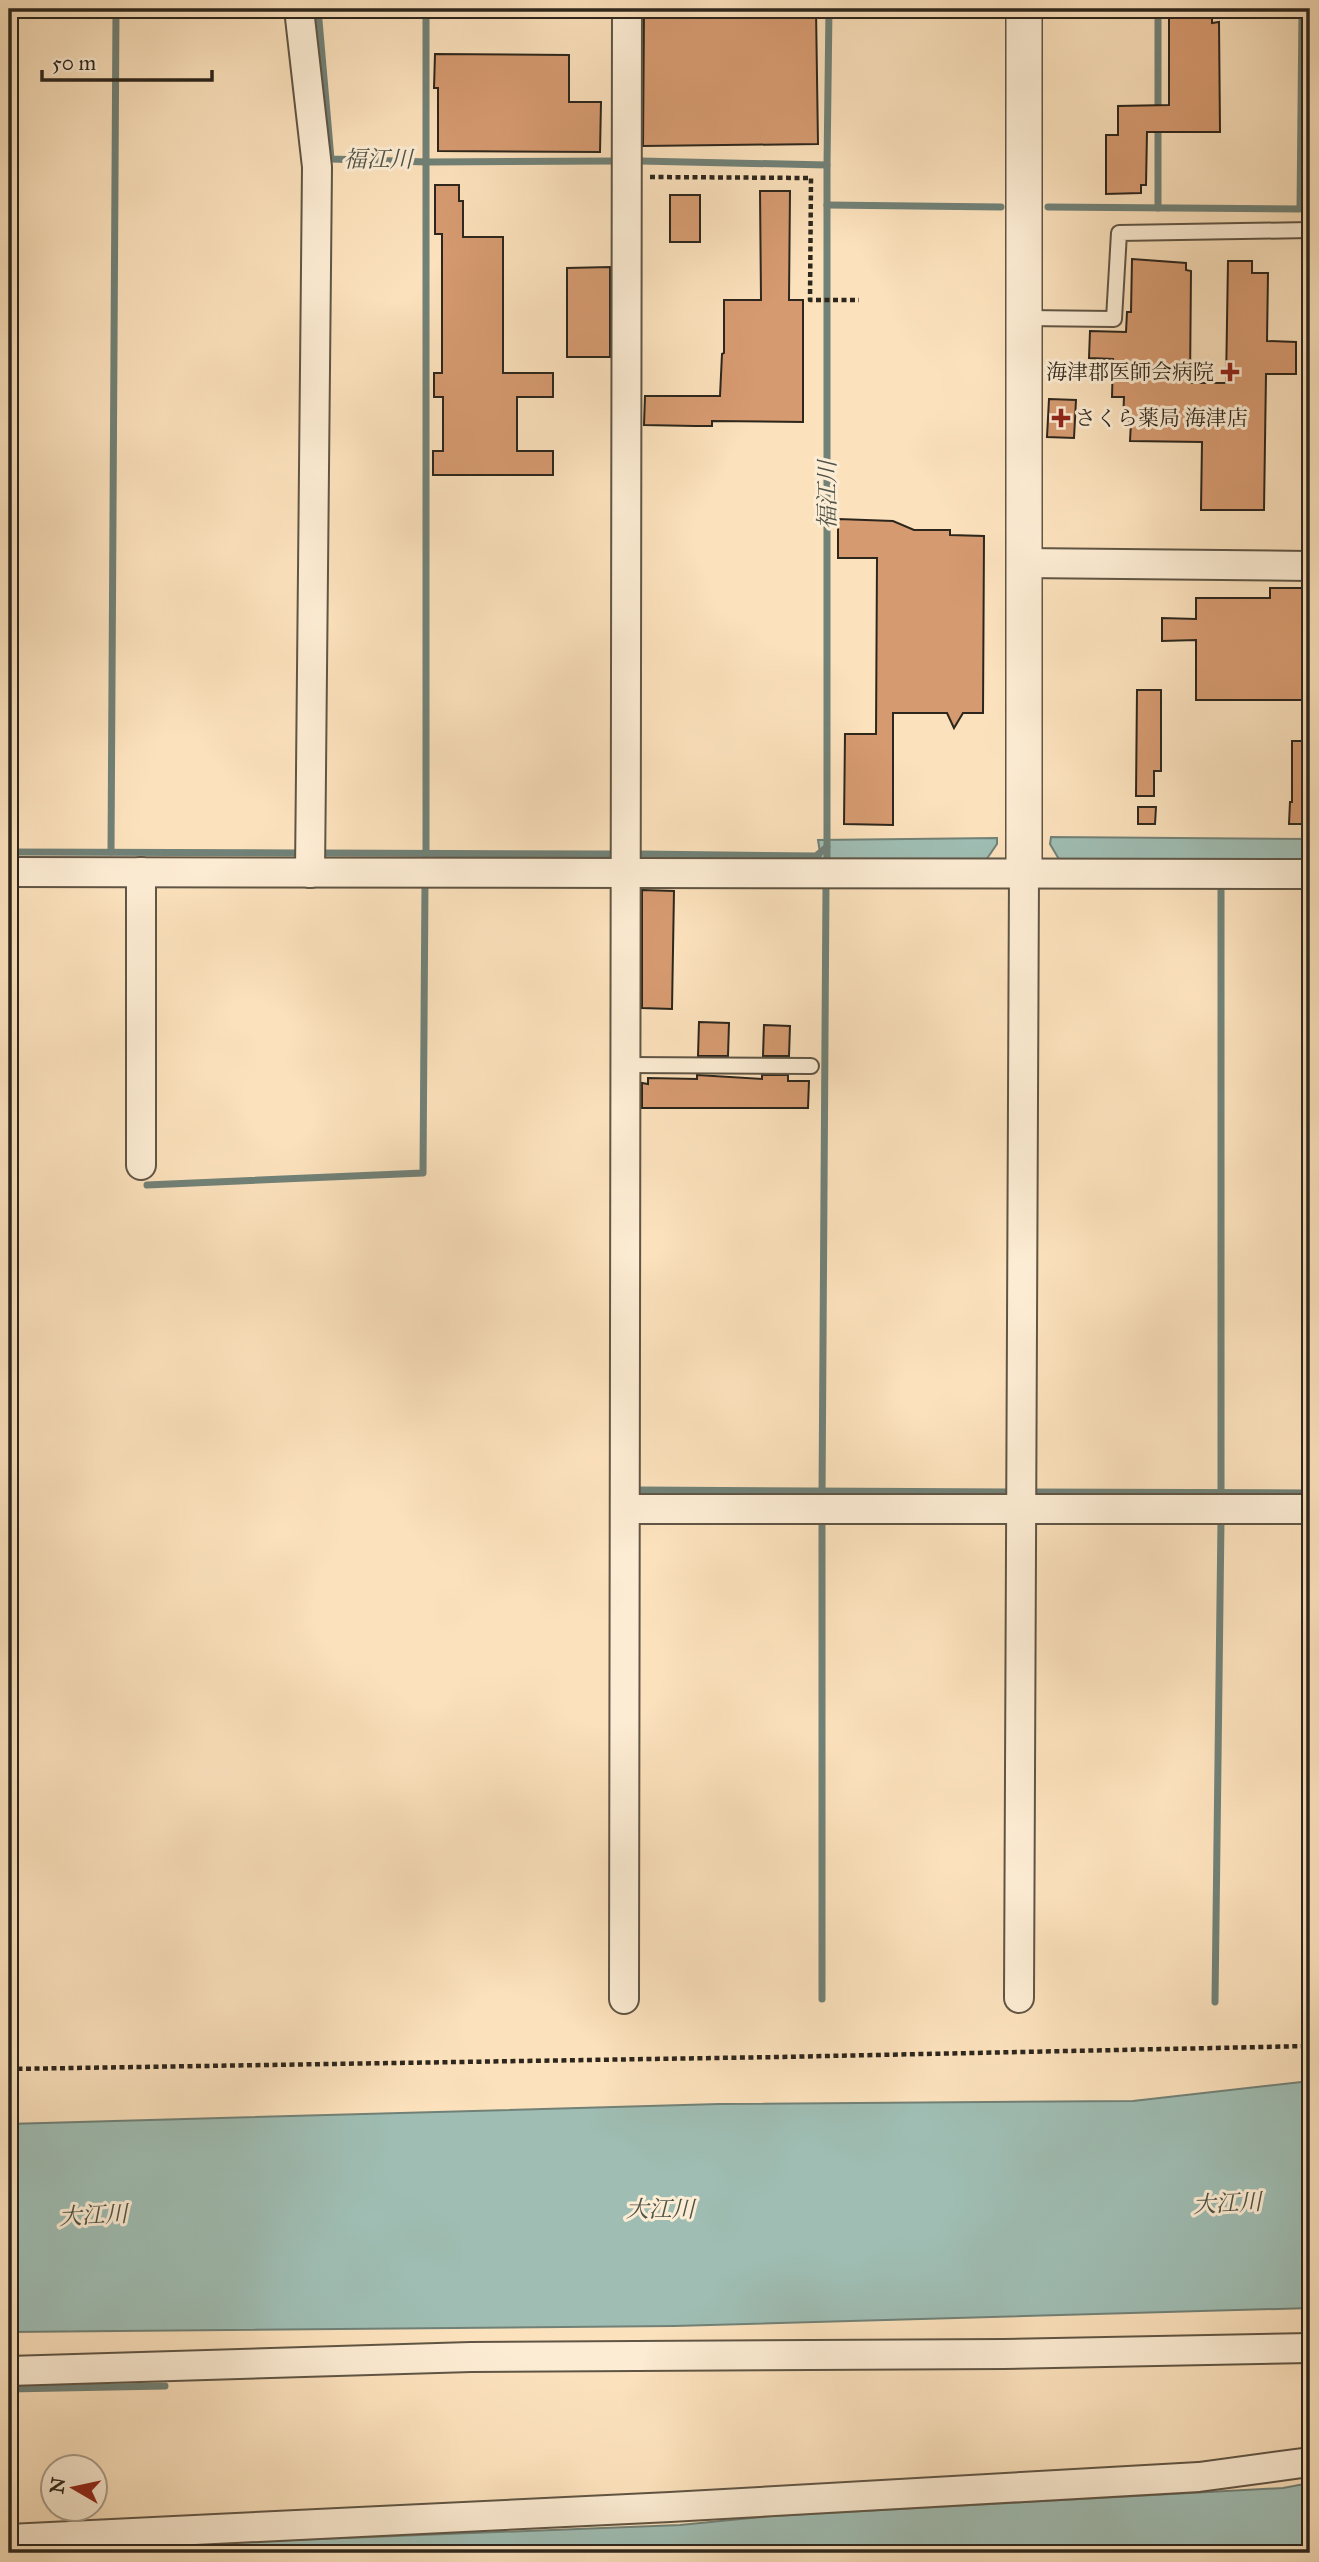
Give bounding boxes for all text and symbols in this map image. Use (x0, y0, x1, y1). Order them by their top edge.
scale bar (42, 38, 212, 82)
text: 50 m (52, 50, 97, 76)
water label: 福江川 (344, 145, 416, 173)
place label: 海津郡医師会病院 (1046, 359, 1214, 385)
marker: 海津郡医師会病院 (1220, 362, 1240, 382)
place label: さくら薬局 海津店 (1075, 405, 1248, 431)
marker: さくら薬局 海津店 (1053, 410, 1069, 426)
water label: 福江川 (813, 458, 841, 530)
water label: 大江川 (1192, 2187, 1265, 2219)
water label: 大江川 (626, 2195, 698, 2223)
water label: 大江川 (58, 2199, 131, 2231)
north arrow (38, 2454, 108, 2524)
text: N (45, 2476, 70, 2495)

